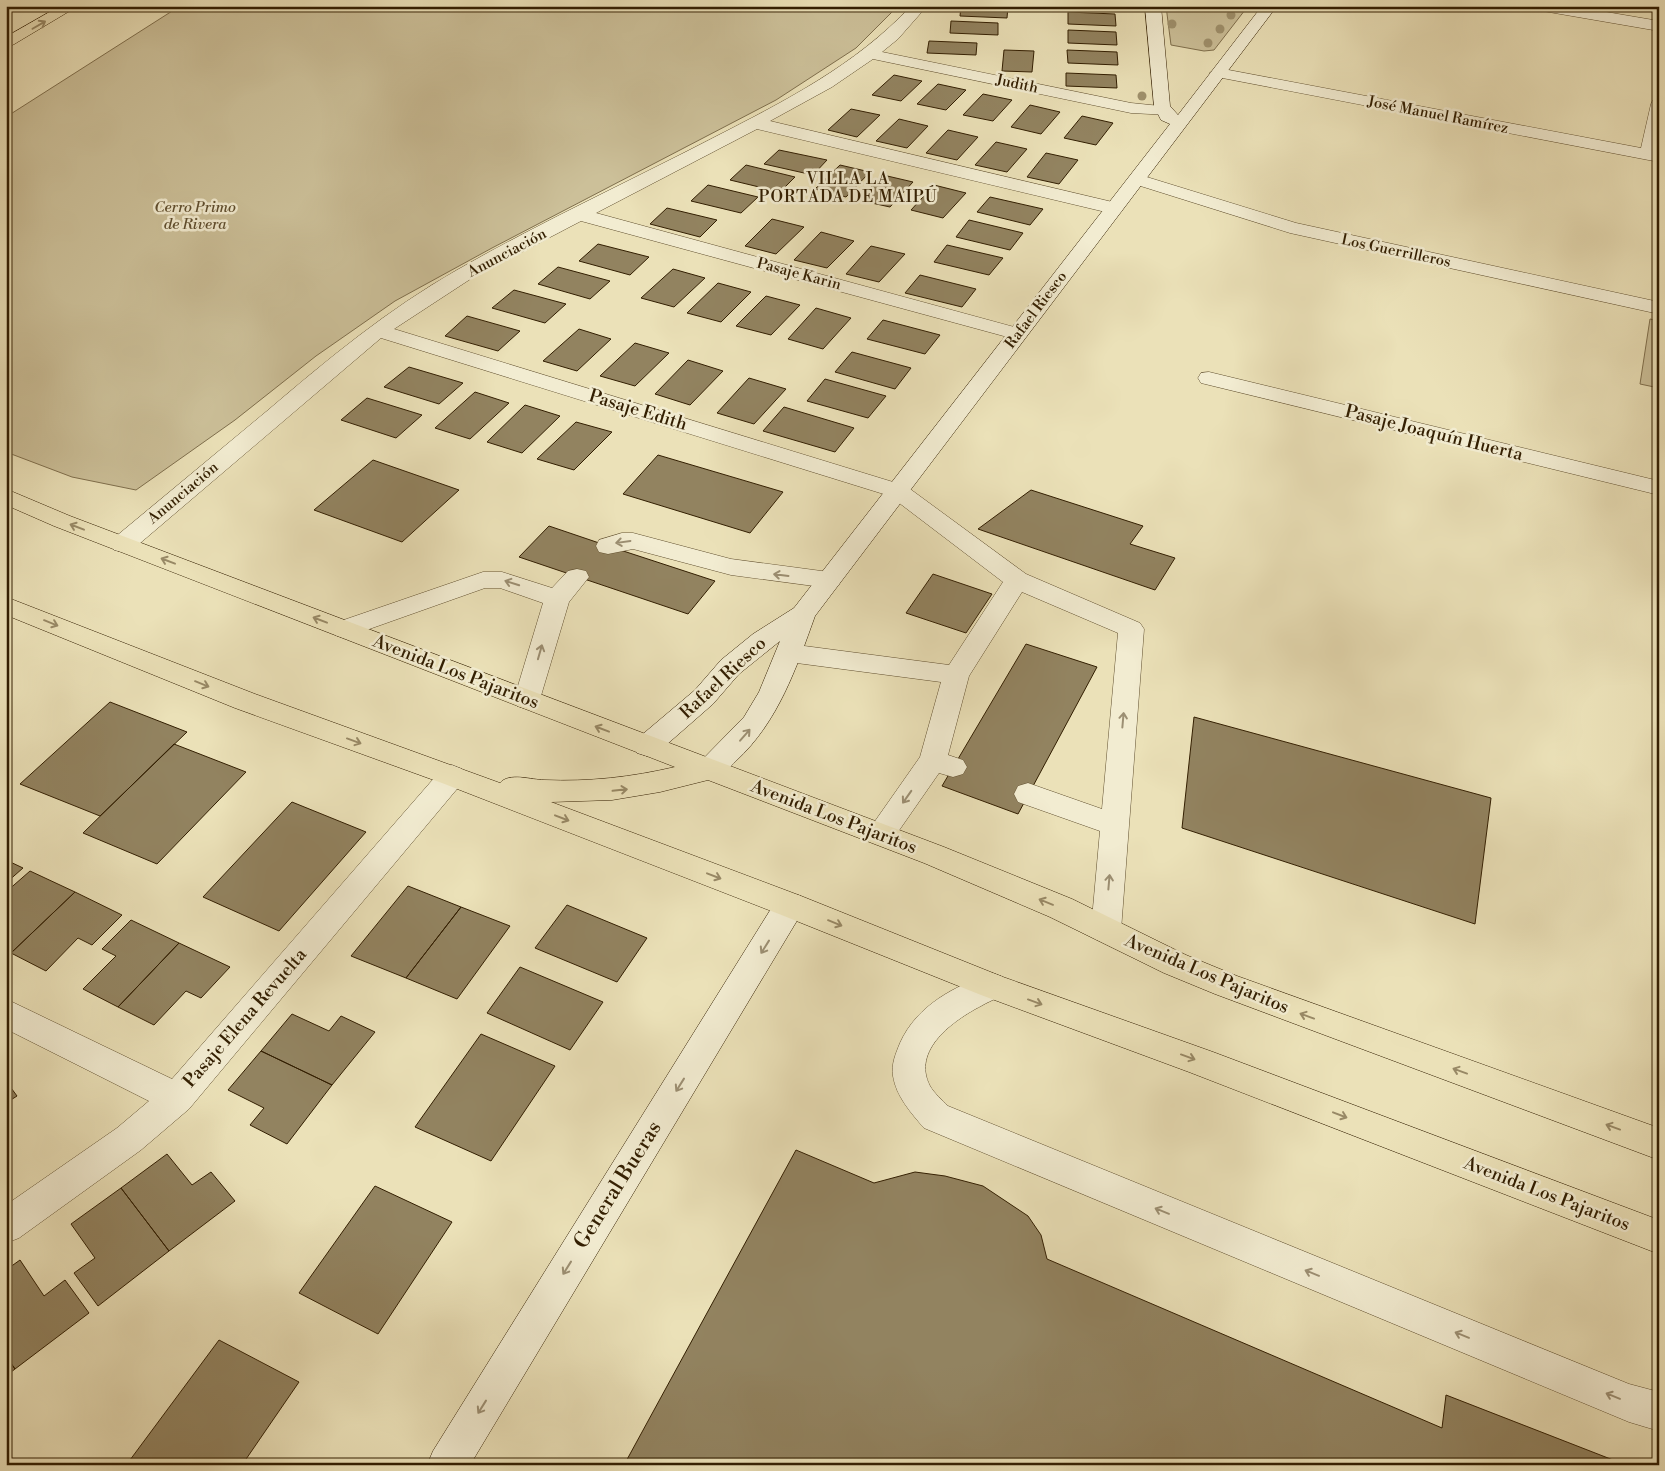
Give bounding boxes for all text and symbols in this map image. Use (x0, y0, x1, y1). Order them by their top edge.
one-way arrow (31, 20, 45, 30)
street label: Judith (993, 70, 1040, 98)
street label: José Manuel Ramírez (1365, 92, 1510, 138)
district label: VILLA LA PORTADA DE MAIPÚ (759, 169, 937, 207)
park label: Cerro Primo de Rivera (154, 198, 236, 234)
street label: Anunciación (463, 224, 550, 282)
street label: Los Guerrilleros (1340, 230, 1452, 272)
street label: Pasaje Karin (755, 254, 843, 294)
street label: Rafael Riesco (1001, 268, 1071, 352)
street label: Pasaje Edith (586, 384, 690, 436)
street label: Pasaje Joaquín Huerta (1343, 400, 1526, 466)
street label: Anunciación (143, 458, 222, 529)
one-way arrow (70, 521, 85, 531)
one-way arrow (615, 538, 631, 548)
one-way arrow (161, 556, 176, 566)
one-way arrow (773, 570, 789, 580)
one-way arrow (504, 577, 520, 587)
one-way arrow (312, 615, 328, 624)
one-way arrow (44, 620, 59, 629)
street label: Avenida Los Pajaritos (369, 629, 542, 714)
street label: Rafael Riesco (675, 632, 771, 724)
one-way arrow (536, 645, 546, 661)
one-way arrow (194, 680, 209, 689)
one-way arrow (1118, 712, 1128, 728)
one-way arrow (595, 723, 610, 733)
one-way arrow (739, 729, 750, 742)
one-way arrow (346, 737, 362, 746)
street label: Avenida Los Pajaritos (747, 774, 920, 859)
one-way arrow (612, 785, 628, 794)
one-way arrow (902, 790, 912, 804)
one-way arrow (554, 814, 569, 823)
one-way arrow (706, 872, 721, 881)
one-way arrow (1105, 874, 1114, 890)
one-way arrow (1039, 896, 1054, 906)
one-way arrow (827, 919, 842, 929)
street label: Avenida Los Pajaritos (1121, 929, 1293, 1019)
one-way arrow (759, 939, 769, 953)
street label: Pasaje Elena Revuelta (178, 943, 312, 1092)
one-way arrow (1027, 998, 1043, 1007)
one-way arrow (1300, 1011, 1316, 1021)
one-way arrow (1180, 1053, 1195, 1062)
one-way arrow (1452, 1066, 1468, 1076)
one-way arrow (674, 1078, 684, 1092)
one-way arrow (1332, 1111, 1347, 1120)
street label: General Bueras (568, 1116, 668, 1254)
one-way arrow (1606, 1122, 1621, 1131)
street label: Avenida Los Pajaritos (1460, 1151, 1633, 1236)
one-way arrow (1155, 1206, 1170, 1215)
one-way arrow (562, 1261, 572, 1275)
one-way arrow (1305, 1267, 1320, 1277)
one-way arrow (1455, 1329, 1470, 1339)
one-way arrow (1606, 1391, 1621, 1401)
one-way arrow (477, 1400, 487, 1414)

